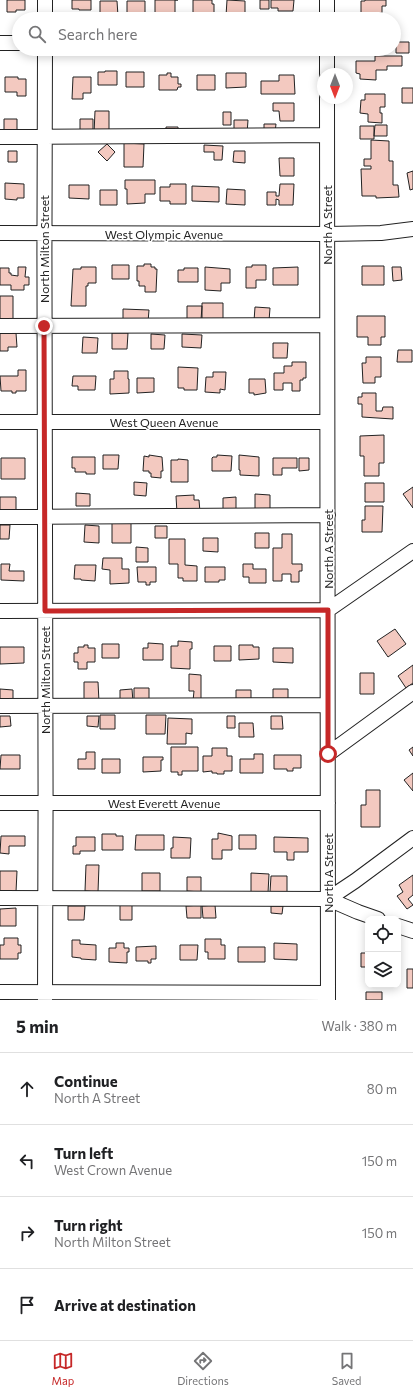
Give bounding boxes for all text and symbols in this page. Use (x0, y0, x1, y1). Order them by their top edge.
search box (12, 12, 401, 56)
icon: search (26, 23, 48, 45)
text: Search here (58, 25, 137, 43)
north arrow (317, 68, 353, 104)
street label: North A Street (320, 185, 334, 265)
street label: North Milton Street (37, 195, 51, 303)
street label: West Olympic Avenue (105, 227, 223, 241)
route end (35, 317, 53, 335)
street label: West Queen Avenue (110, 415, 218, 429)
street label: North A Street (321, 509, 335, 589)
street label: North Milton Street (38, 626, 52, 734)
route start (319, 745, 337, 763)
street label: West Everett Avenue (108, 796, 220, 810)
street label: North A Street (321, 833, 335, 913)
map controls (365, 916, 401, 988)
button: locate (365, 916, 401, 952)
button: layers (365, 952, 401, 988)
text: 5 min (16, 1016, 59, 1037)
text: Walk · 380 m (322, 1018, 397, 1034)
text: Continue (54, 1072, 118, 1090)
icon: ahead (16, 1078, 38, 1100)
text: 80 m (367, 1081, 397, 1097)
text: North A Street (54, 1090, 140, 1106)
text: Turn left (54, 1144, 113, 1162)
icon: left (16, 1150, 38, 1172)
text: 150 m (362, 1153, 397, 1169)
text: West Crown Avenue (54, 1162, 172, 1178)
text: Turn right (54, 1216, 123, 1234)
icon: right (16, 1222, 38, 1244)
text: 150 m (362, 1225, 397, 1241)
text: North Milton Street (54, 1234, 171, 1250)
icon: arrive (16, 1294, 38, 1316)
text: Arrive at destination (54, 1296, 196, 1314)
tab: Map (52, 1350, 74, 1387)
tab: Directions (177, 1350, 229, 1387)
tab: Saved (332, 1350, 361, 1387)

